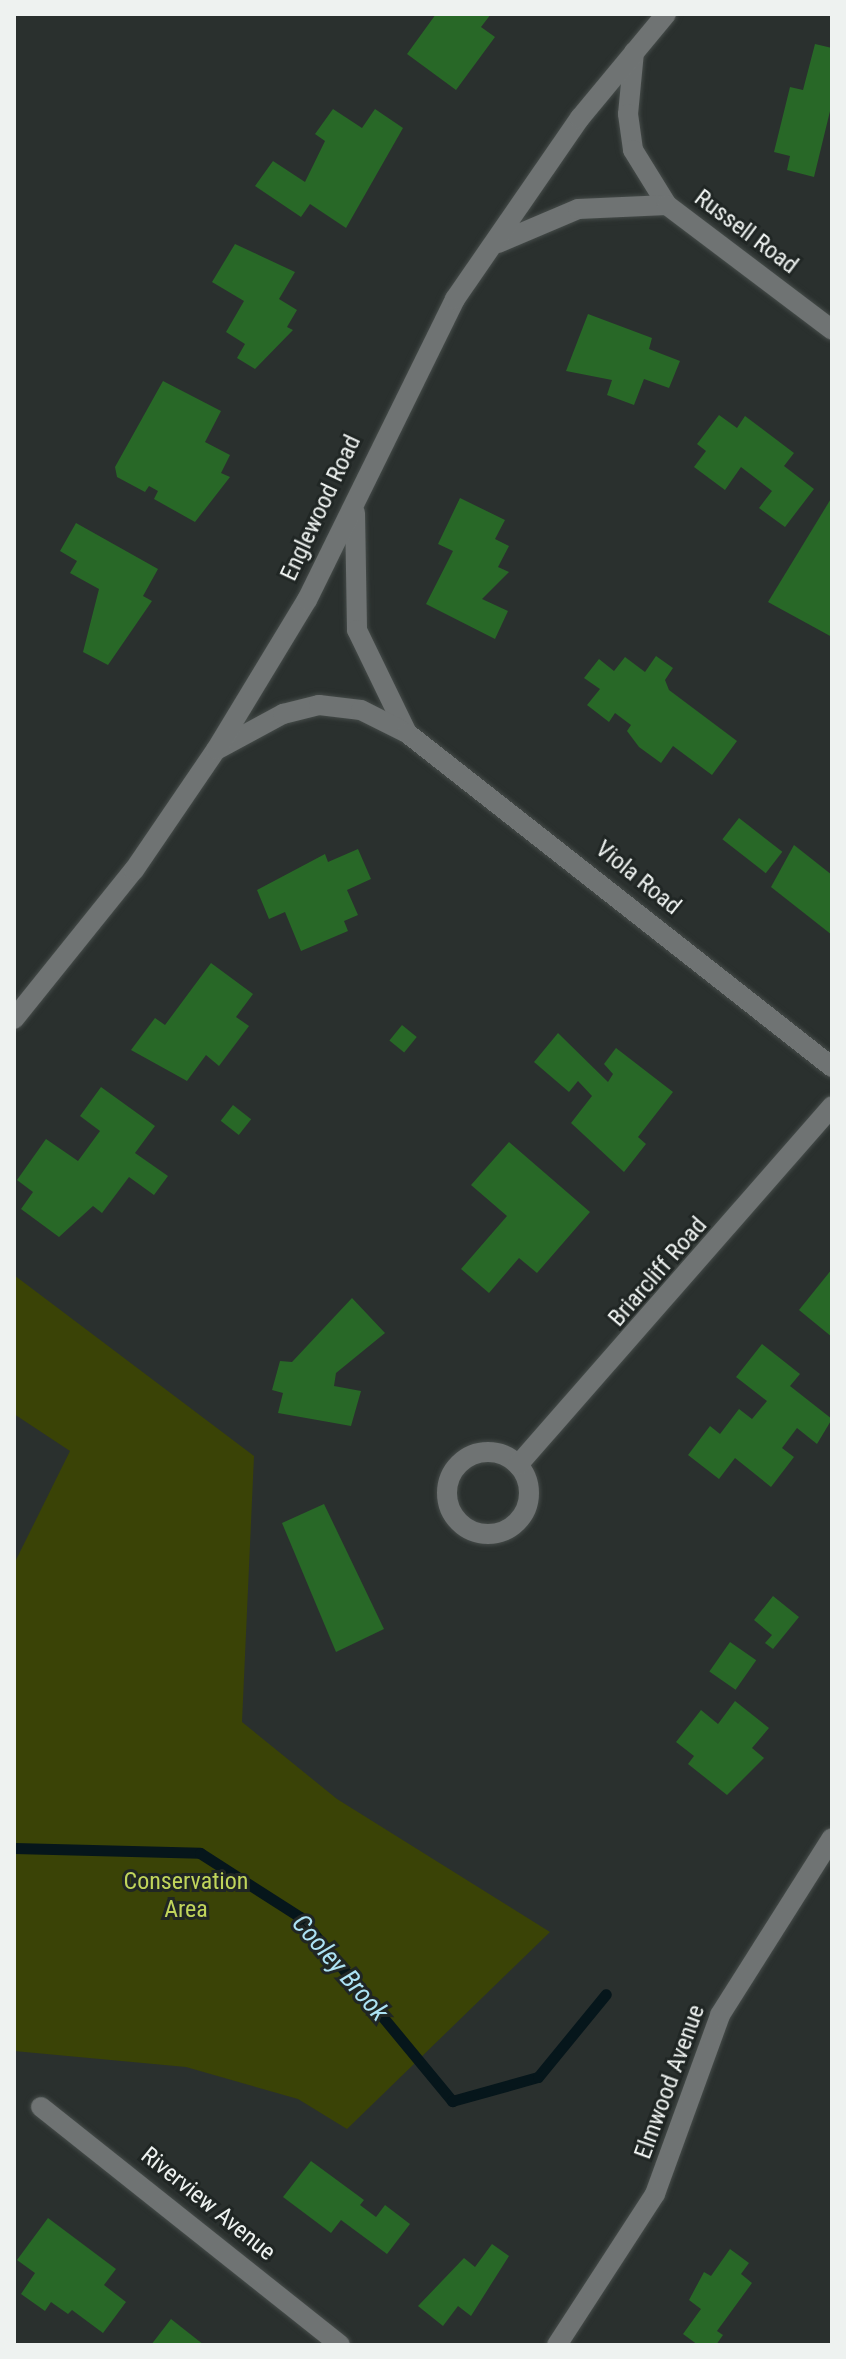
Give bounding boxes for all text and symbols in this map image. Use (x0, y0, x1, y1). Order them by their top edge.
street label: Russell Road (689, 184, 803, 280)
street label: Englewood Road (275, 431, 367, 585)
street label: Viola Road (589, 835, 687, 921)
street label: Briarcliff Road (603, 1211, 713, 1333)
park label: Conservation Area (124, 1868, 248, 1924)
water label: Cooley Brook (285, 1908, 395, 2028)
street label: Elmwood Avenue (629, 2001, 711, 2163)
street label: Riverview Avenue (135, 2141, 281, 2267)

